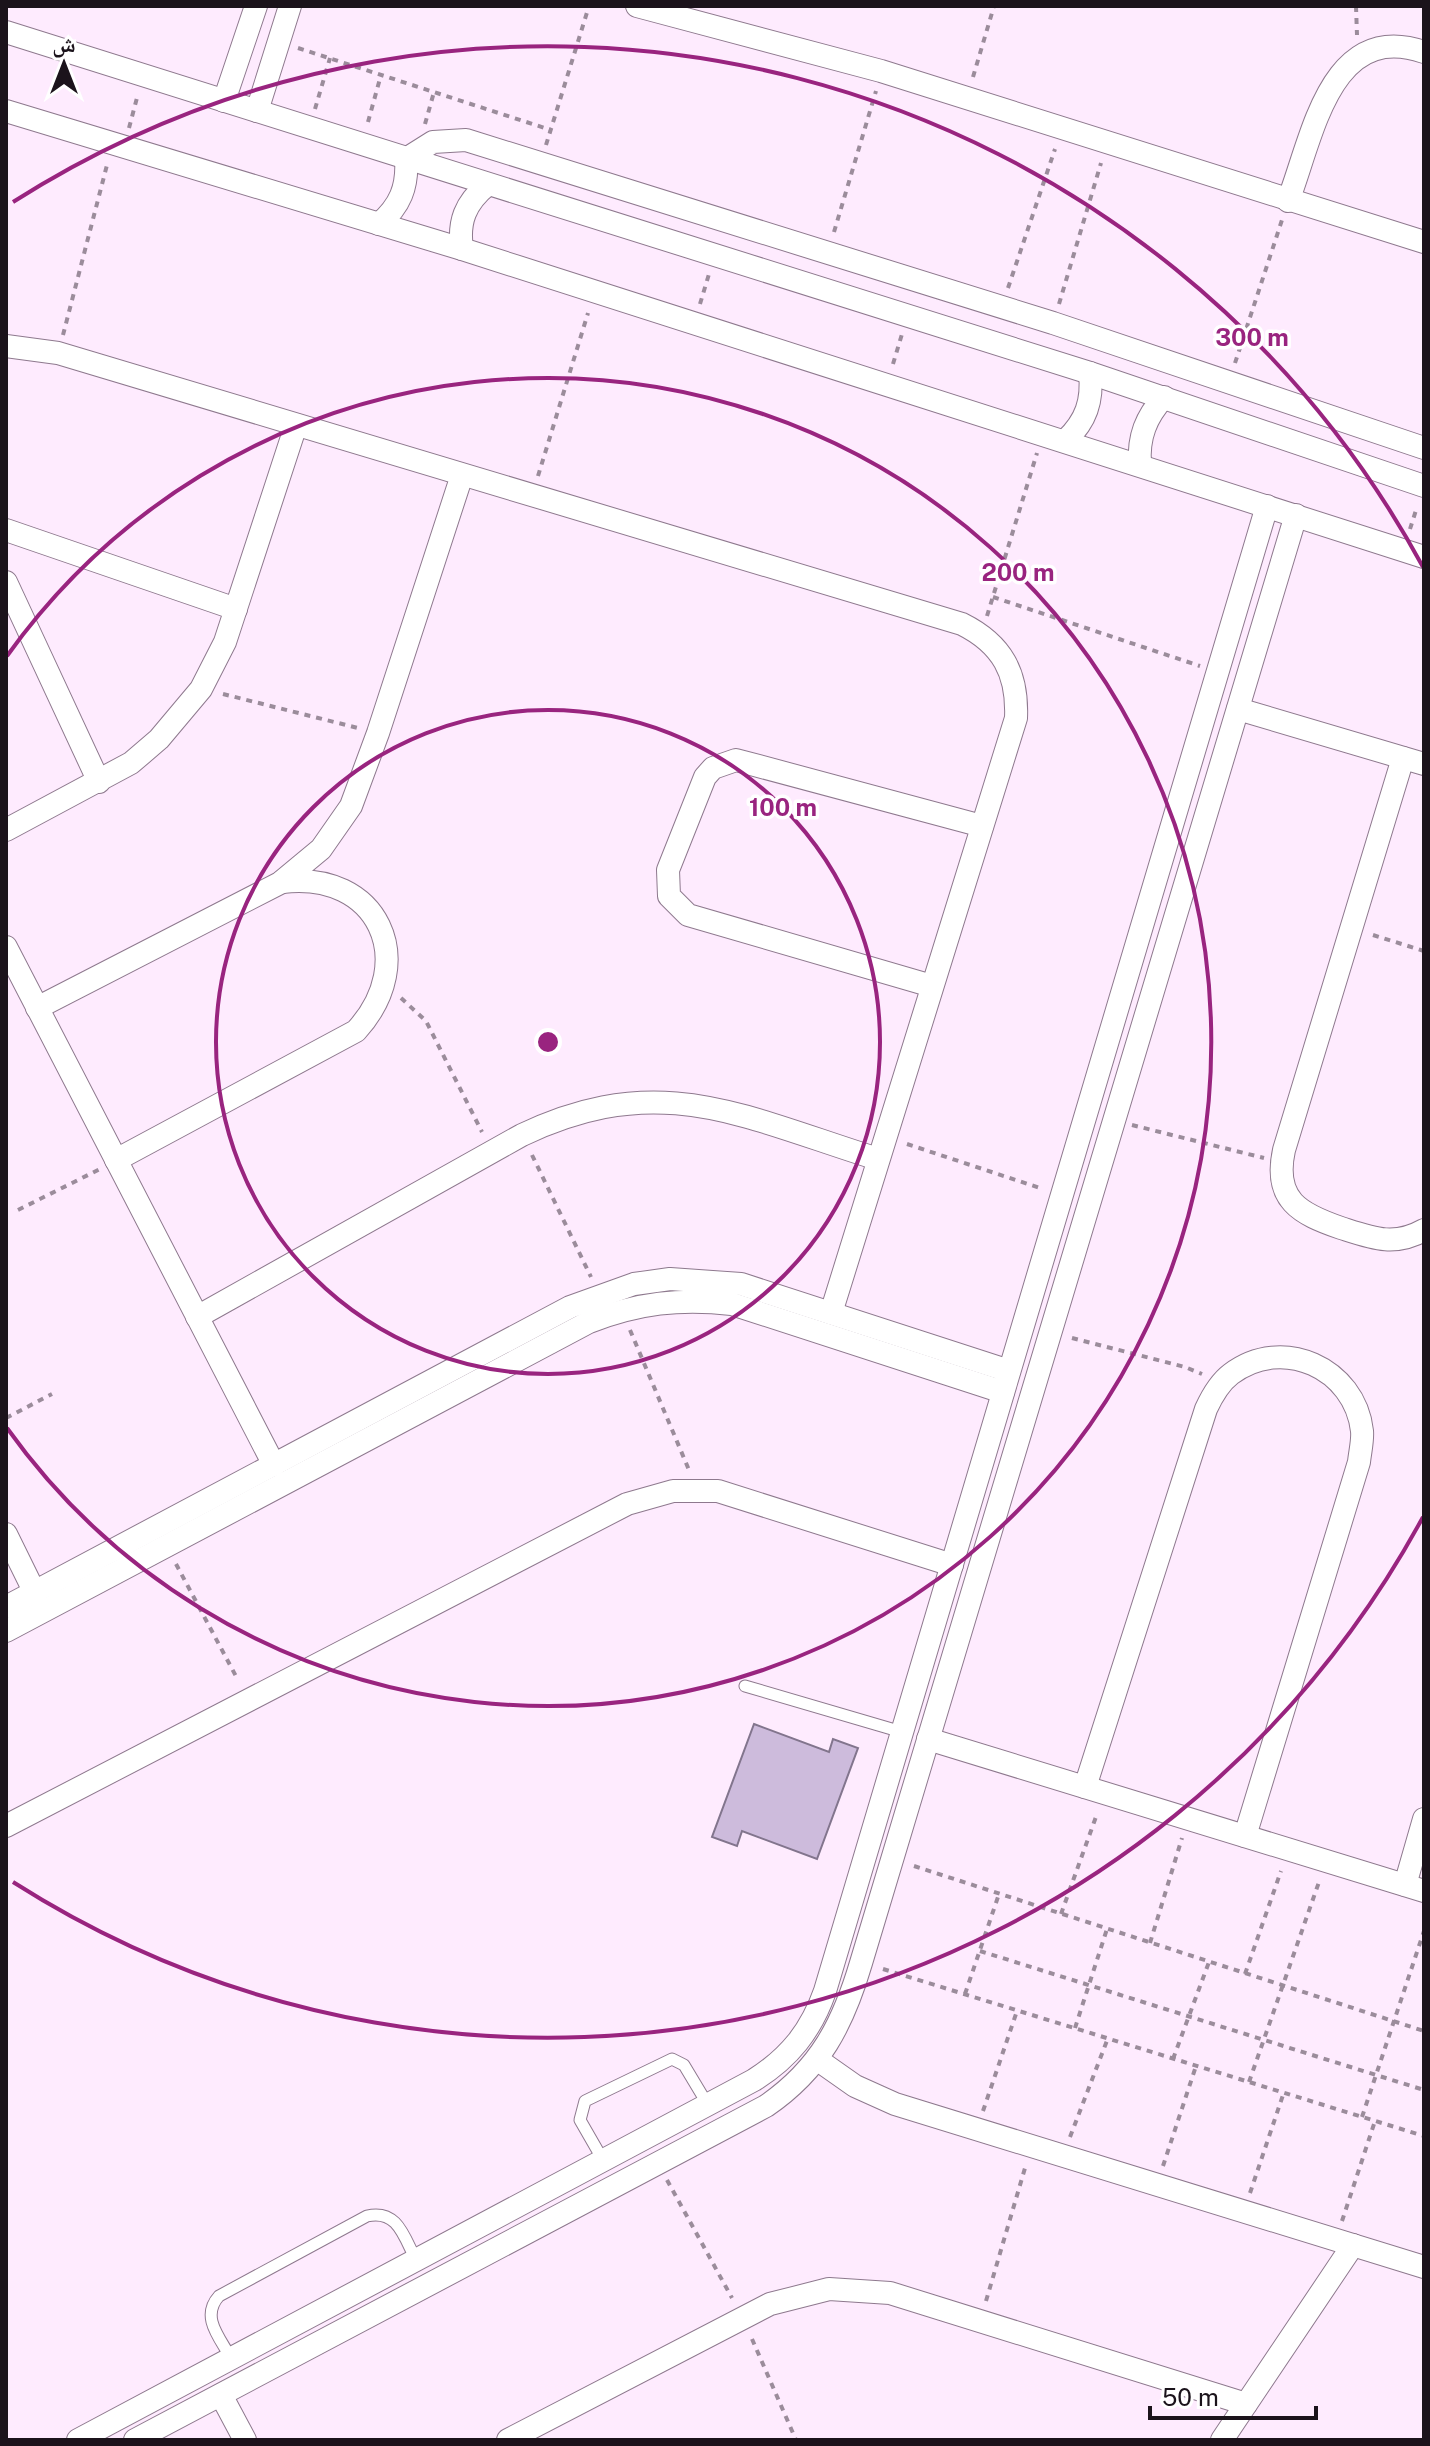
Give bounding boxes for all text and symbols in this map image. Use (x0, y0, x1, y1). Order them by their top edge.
north arrow (24, 24, 104, 104)
text: ش (52, 31, 76, 58)
text: 300 m (1215, 323, 1289, 351)
text: 200 m (981, 558, 1055, 586)
text: 100 m (749, 793, 817, 821)
centre of rings (534, 1028, 562, 1056)
scale bar (1150, 2370, 1316, 2420)
text: 50 m (1162, 2383, 1219, 2411)

